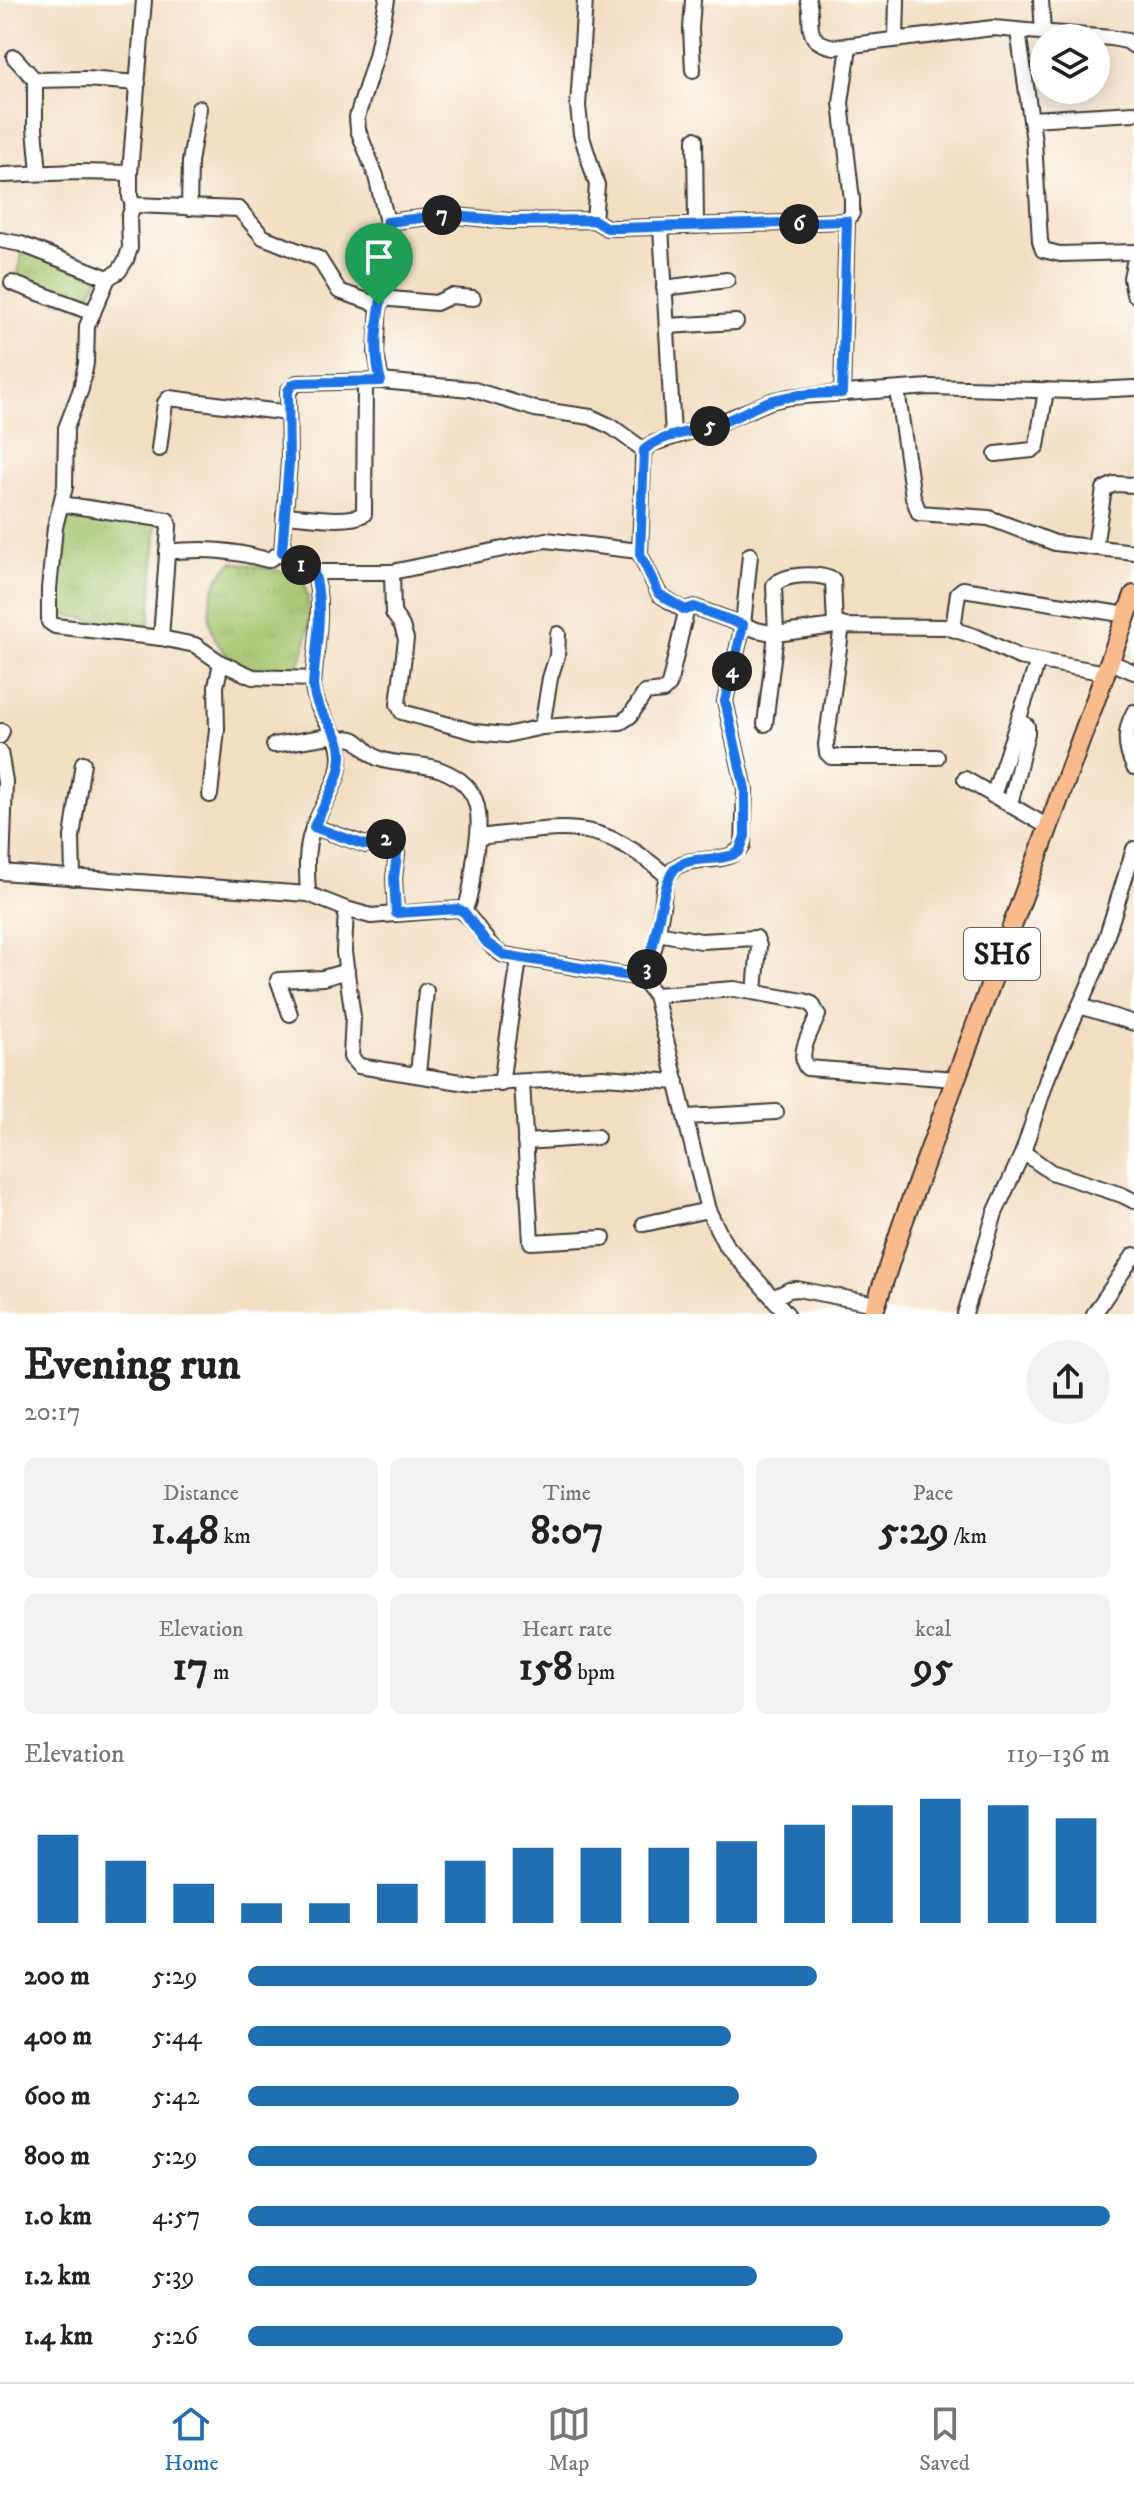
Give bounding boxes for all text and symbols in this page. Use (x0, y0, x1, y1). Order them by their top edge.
map controls (1030, 24, 1110, 104)
button: layers (1030, 24, 1110, 104)
pin: 7 (422, 195, 462, 235)
text: 7 (436, 201, 448, 228)
pin: 6 (779, 204, 819, 244)
text: 6 (793, 210, 805, 237)
pin (345, 223, 413, 305)
icon: arrive (357, 235, 401, 279)
pin: 5 (690, 406, 730, 446)
text: 5 (705, 412, 715, 439)
pin: 1 (281, 545, 321, 585)
text: 1 (297, 551, 305, 578)
pin: 4 (712, 651, 752, 691)
text: 4 (726, 657, 738, 684)
pin: 2 (366, 819, 406, 859)
text: 2 (381, 825, 391, 852)
road number: SH6 (964, 928, 1040, 980)
pin: 3 (627, 949, 667, 989)
text: 3 (643, 955, 651, 982)
text: Evening run (24, 1338, 241, 1393)
button: share (1026, 1340, 1110, 1424)
text: 20:17 (24, 1396, 81, 1429)
text: Distance (163, 1480, 239, 1507)
text: Time (543, 1480, 591, 1507)
text: Pace (913, 1480, 953, 1507)
text: 1.48 (151, 1507, 219, 1557)
text: 8:07 (530, 1507, 604, 1557)
text: 5:29 (879, 1507, 949, 1557)
text: km (219, 1523, 251, 1550)
text: /km (949, 1523, 987, 1550)
text: Elevation (158, 1616, 244, 1643)
text: Heart rate (522, 1616, 612, 1643)
text: kcal (915, 1616, 951, 1643)
text: 17 (172, 1643, 208, 1693)
text: 158 (519, 1643, 573, 1693)
text: 95 (913, 1643, 953, 1693)
text: m (208, 1659, 230, 1686)
text: bpm (573, 1659, 615, 1686)
text: Elevation (24, 1738, 125, 1771)
text: 119–136 m (1006, 1738, 1110, 1771)
text: 200 m (24, 1960, 90, 1993)
text: 5:29 (152, 1960, 197, 1993)
text: 400 m (24, 2020, 92, 2053)
text: 5:44 (152, 2020, 202, 2053)
text: 600 m (24, 2080, 91, 2113)
text: 5:42 (152, 2080, 199, 2113)
text: 800 m (24, 2140, 90, 2173)
text: 5:29 (152, 2140, 197, 2173)
text: 1.0 km (24, 2200, 92, 2233)
text: 4:57 (152, 2200, 200, 2233)
text: 1.2 km (24, 2260, 90, 2293)
text: 5:39 (152, 2260, 194, 2293)
text: 1.4 km (24, 2320, 93, 2353)
text: 5:26 (152, 2320, 198, 2353)
tab: Home (164, 2402, 219, 2477)
tab: Map (547, 2402, 591, 2477)
tab: Saved (919, 2402, 970, 2477)

